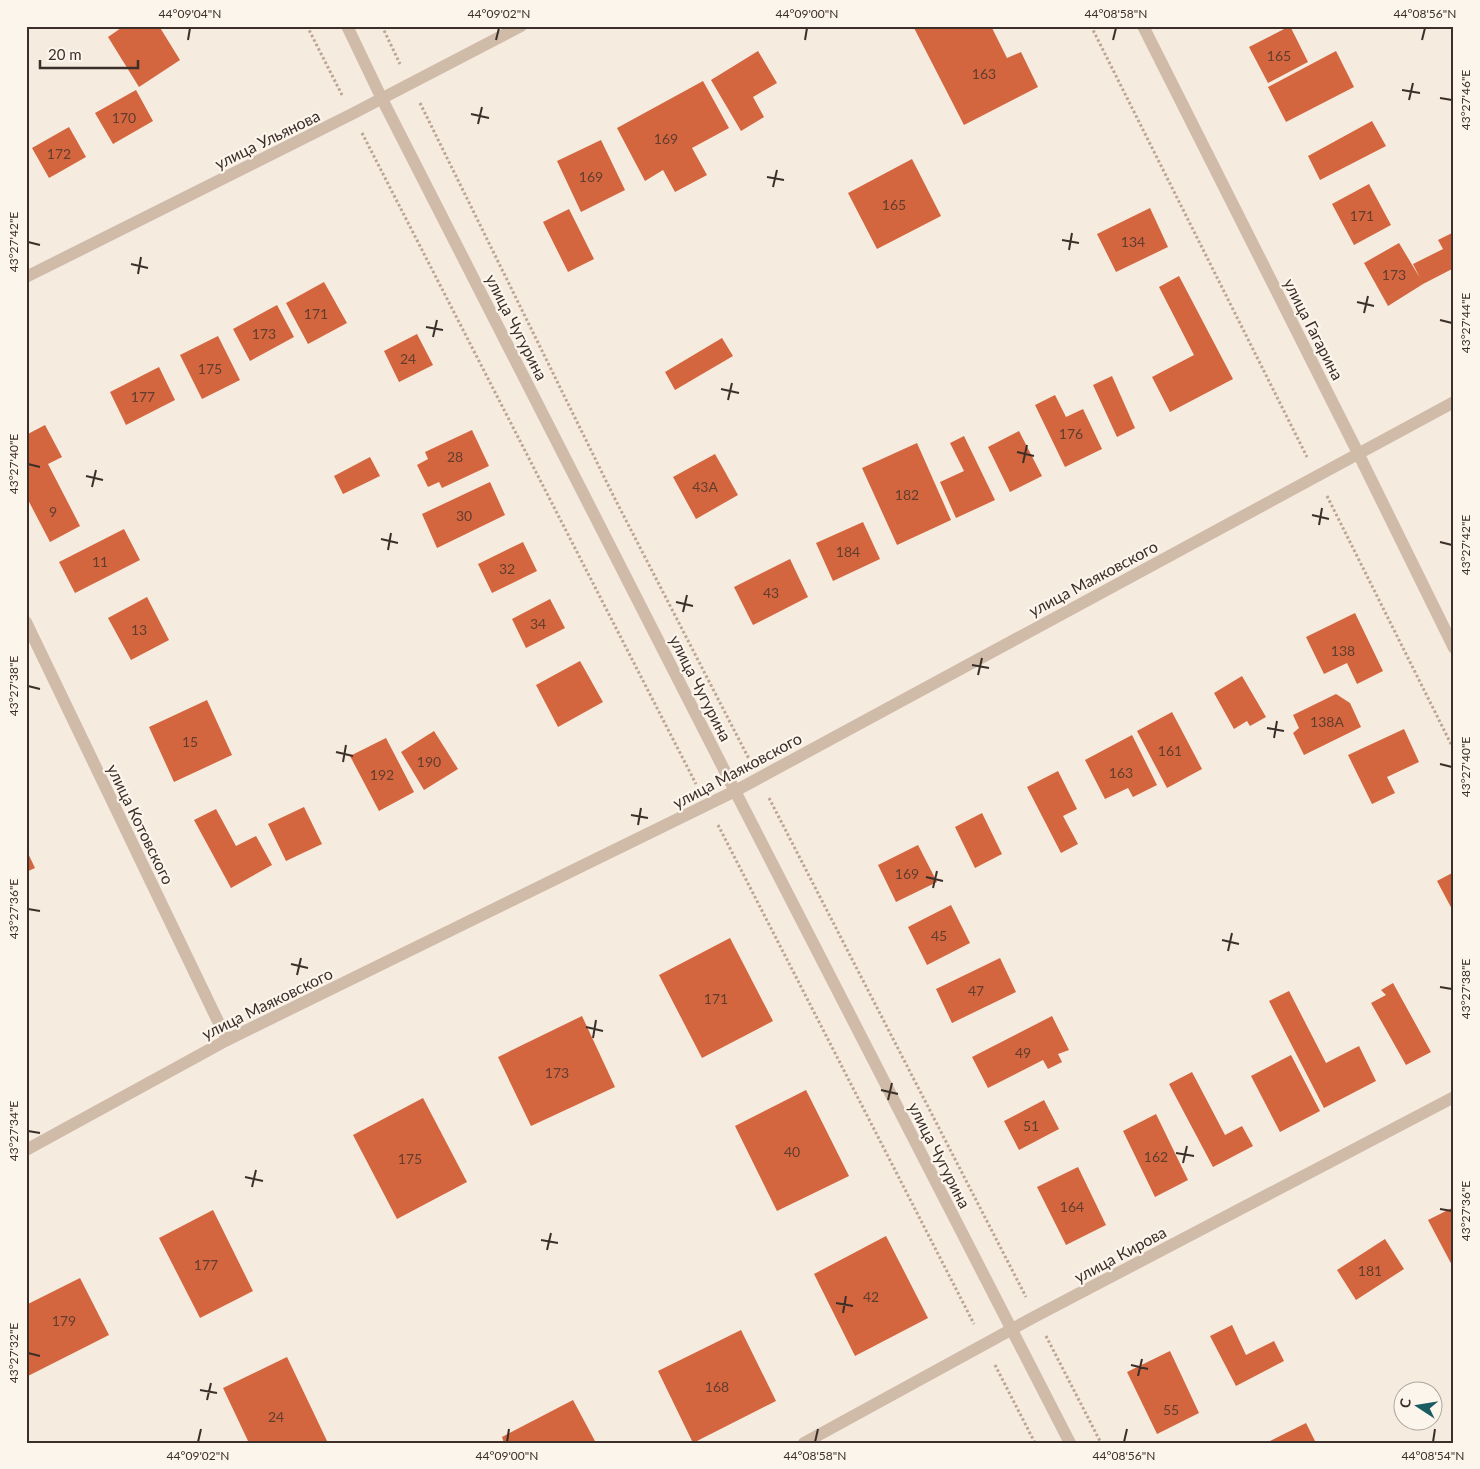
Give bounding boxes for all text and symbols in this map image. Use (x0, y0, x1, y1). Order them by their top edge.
text: 44°09'04"N (159, 6, 221, 21)
text: 44°09'02"N (468, 6, 530, 21)
text: 44°09'00"N (776, 6, 838, 21)
text: 44°08'58"N (1085, 6, 1147, 21)
text: 44°08'56"N (1394, 6, 1456, 21)
scale bar (40, 38, 138, 70)
text: 20 m (48, 45, 82, 63)
house number: 165 (1267, 47, 1291, 64)
house number: 163 (972, 65, 996, 82)
text: 43°27'46"E (1458, 70, 1473, 130)
street label: улица Ульянова (211, 105, 323, 173)
house number: 170 (112, 109, 136, 126)
house number: 169 (654, 130, 678, 147)
house number: 172 (47, 145, 71, 162)
house number: 169 (579, 168, 603, 185)
house number: 165 (882, 196, 906, 213)
house number: 171 (1350, 207, 1374, 224)
text: 43°27'42"E (6, 212, 21, 272)
house number: 134 (1121, 233, 1145, 250)
house number: 173 (1382, 266, 1406, 283)
street label: улица Чугурина (482, 271, 552, 383)
street label: улица Гагарина (1280, 275, 1348, 383)
text: 43°27'44"E (1458, 293, 1473, 353)
house number: 171 (304, 305, 328, 322)
house number: 173 (252, 325, 276, 342)
house number: 24 (400, 350, 416, 367)
house number: 175 (198, 360, 222, 377)
house number: 177 (131, 388, 155, 405)
house number: 176 (1059, 425, 1083, 442)
text: 43°27'40"E (6, 434, 21, 494)
house number: 28 (447, 448, 463, 465)
house number: 43А (692, 478, 718, 495)
house number: 182 (895, 486, 919, 503)
house number: 9 (49, 503, 57, 520)
house number: 30 (456, 507, 472, 524)
text: 43°27'42"E (1458, 515, 1473, 575)
street label: улица Маяковского (1025, 536, 1161, 620)
house number: 184 (836, 543, 860, 560)
house number: 11 (92, 553, 108, 570)
house number: 32 (499, 560, 515, 577)
house number: 43 (763, 584, 779, 601)
house number: 34 (530, 615, 546, 632)
house number: 13 (131, 621, 147, 638)
street label: улица Чугурина (666, 632, 736, 744)
house number: 138 (1331, 642, 1355, 659)
text: 43°27'38"E (6, 656, 21, 716)
house number: 138А (1310, 713, 1344, 730)
street label: улица Маяковского (669, 728, 805, 812)
house number: 15 (182, 733, 198, 750)
text: 43°27'40"E (1458, 737, 1473, 797)
house number: 161 (1158, 742, 1182, 759)
house number: 190 (417, 753, 441, 770)
street label: улица Котовского (104, 761, 178, 887)
house number: 163 (1109, 764, 1133, 781)
house number: 192 (370, 766, 394, 783)
house number: 169 (895, 865, 919, 882)
text: 43°27'36"E (6, 879, 21, 939)
house number: 45 (931, 927, 947, 944)
text: 43°27'38"E (1458, 959, 1473, 1019)
street label: улица Маяковского (198, 963, 336, 1043)
house number: 47 (968, 982, 984, 999)
house number: 171 (704, 990, 728, 1007)
house number: 49 (1015, 1044, 1031, 1061)
house number: 173 (545, 1064, 569, 1081)
street label: улица Чугурина (905, 1099, 975, 1211)
text: 43°27'34"E (6, 1101, 21, 1161)
house number: 51 (1023, 1117, 1039, 1134)
house number: 40 (784, 1143, 800, 1160)
house number: 162 (1144, 1148, 1168, 1165)
house number: 175 (398, 1150, 422, 1167)
text: 43°27'36"E (1458, 1181, 1473, 1241)
house number: 164 (1060, 1198, 1084, 1215)
street label: улица Кирова (1071, 1222, 1169, 1286)
house number: 177 (194, 1256, 218, 1273)
house number: 181 (1358, 1262, 1382, 1279)
house number: 42 (863, 1288, 879, 1305)
house number: 179 (52, 1312, 76, 1329)
text: 43°27'32"E (6, 1323, 21, 1383)
house number: 168 (705, 1378, 729, 1395)
north arrow (1392, 1382, 1442, 1432)
text: С (1396, 1396, 1414, 1409)
house number: 55 (1163, 1401, 1179, 1418)
house number: 24 (268, 1408, 284, 1425)
text: 44°09'02"N (167, 1448, 229, 1463)
text: 44°09'00"N (476, 1448, 538, 1463)
text: 44°08'58"N (784, 1448, 846, 1463)
text: 44°08'56"N (1093, 1448, 1155, 1463)
text: 44°08'54"N (1402, 1448, 1464, 1463)

